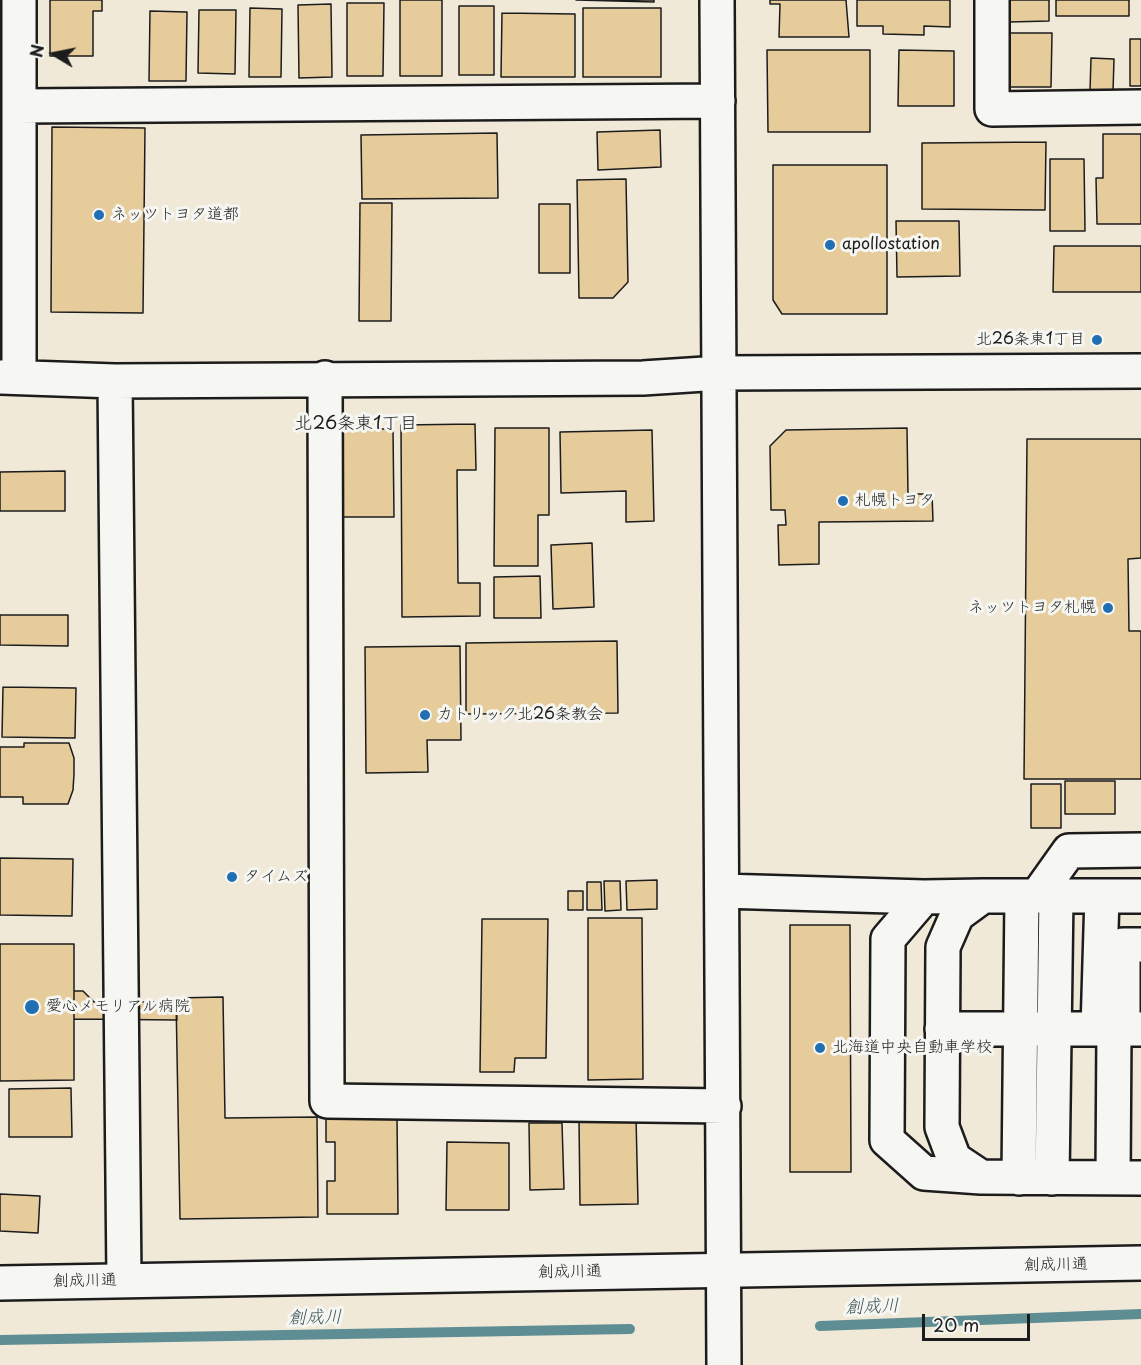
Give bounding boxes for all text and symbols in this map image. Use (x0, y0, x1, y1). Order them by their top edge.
north arrow (24, 24, 84, 84)
text: N (23, 43, 49, 59)
place label: ネッツトヨタ道都 (111, 205, 239, 225)
marker: ネッツトヨタ道都 (92, 208, 106, 222)
place label: apollostation (842, 235, 940, 255)
marker: apollostation (823, 238, 837, 252)
place label: 北26条東1丁目 (976, 330, 1085, 350)
marker: 北26条東1丁目 (1090, 333, 1104, 347)
district label: 北26条東1丁目 (295, 413, 417, 435)
place label: 札幌トヨタ (855, 491, 935, 511)
marker: 札幌トヨタ (836, 494, 850, 508)
place label: ネッツトヨタ札幌 (968, 598, 1096, 618)
marker: ネッツトヨタ札幌 (1101, 601, 1115, 615)
place label: カトリック北26条教会 (437, 705, 603, 725)
marker: カトリック北26条教会 (418, 708, 432, 722)
place label: タイムズ (244, 867, 308, 887)
marker: タイムズ (225, 870, 239, 884)
place label: 愛心メモリアル病院 (46, 997, 190, 1017)
marker: 愛心メモリアル病院 (23, 998, 41, 1016)
place label: 北海道中央自動車学校 (832, 1038, 992, 1058)
marker: 北海道中央自動車学校 (813, 1041, 827, 1055)
street label: 創成川通 (1024, 1255, 1088, 1275)
street label: 創成川通 (538, 1262, 602, 1282)
street label: 創成川通 (53, 1271, 117, 1291)
water label: 創成川 (845, 1295, 899, 1319)
scale bar (925, 1302, 1033, 1340)
water label: 創成川 (288, 1307, 342, 1329)
text: 20 m (933, 1311, 979, 1338)

